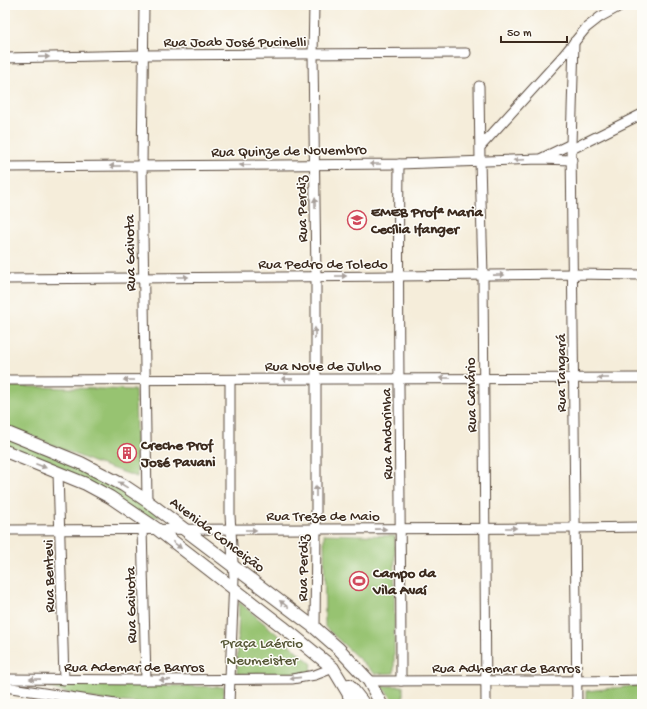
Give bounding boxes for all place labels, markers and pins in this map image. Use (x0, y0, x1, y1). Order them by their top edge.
place label: EMEB Profª Maria Cecília Ifanger (370, 204, 483, 239)
school or university icon: EMEB Profª Maria Cecília Ifanger (346, 209, 368, 231)
place label: Creche Prof José Pavani (140, 437, 215, 472)
building icon: Creche Prof José Pavani (116, 442, 138, 464)
place label: Campo da Vila Avaí (372, 565, 437, 600)
sports icon: Campo da Vila Avaí (348, 570, 370, 592)

